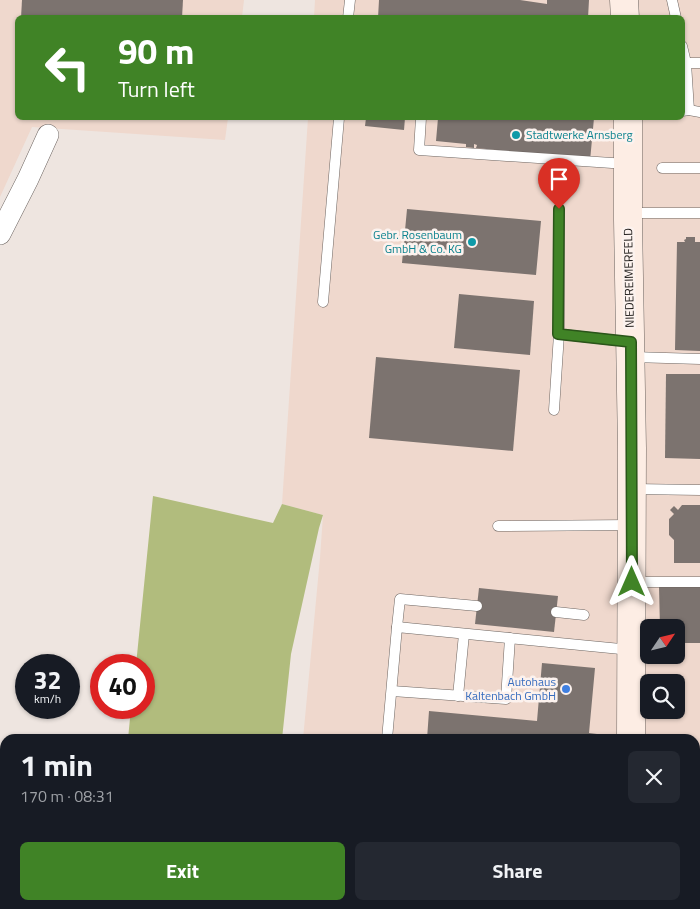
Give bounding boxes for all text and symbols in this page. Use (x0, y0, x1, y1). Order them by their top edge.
text: 90 m (118, 24, 194, 78)
icon: left (35, 35, 100, 100)
text: Turn left (118, 72, 195, 106)
place label: Stadtwerke Arnsberg (526, 125, 633, 144)
marker: Stadtwerke Arnsberg (510, 129, 522, 141)
pin (538, 158, 580, 209)
icon: arrive (545, 165, 573, 193)
place label: Gebr. Rosenbaum GmbH & Co. KG (373, 225, 462, 258)
street label: NIEDEREIMERFELD (618, 228, 639, 328)
marker: Gebr. Rosenbaum GmbH & Co. KG (466, 236, 478, 248)
position arrow (605, 555, 657, 607)
north arrow (640, 619, 685, 664)
map controls (640, 619, 685, 719)
speed limit sign: 40 (90, 654, 155, 719)
text: 32 (33, 661, 62, 699)
place label: Autohaus Kaltenbach GmbH (465, 672, 556, 705)
button: search (640, 674, 685, 719)
marker: Autohaus Kaltenbach GmbH (560, 683, 572, 695)
text: km/h (34, 689, 61, 708)
text: 1 min (20, 742, 93, 788)
button: close (628, 751, 680, 803)
text: 170 m · 08:31 (20, 784, 114, 808)
button: Exit (20, 842, 345, 900)
button: Share (355, 842, 680, 900)

